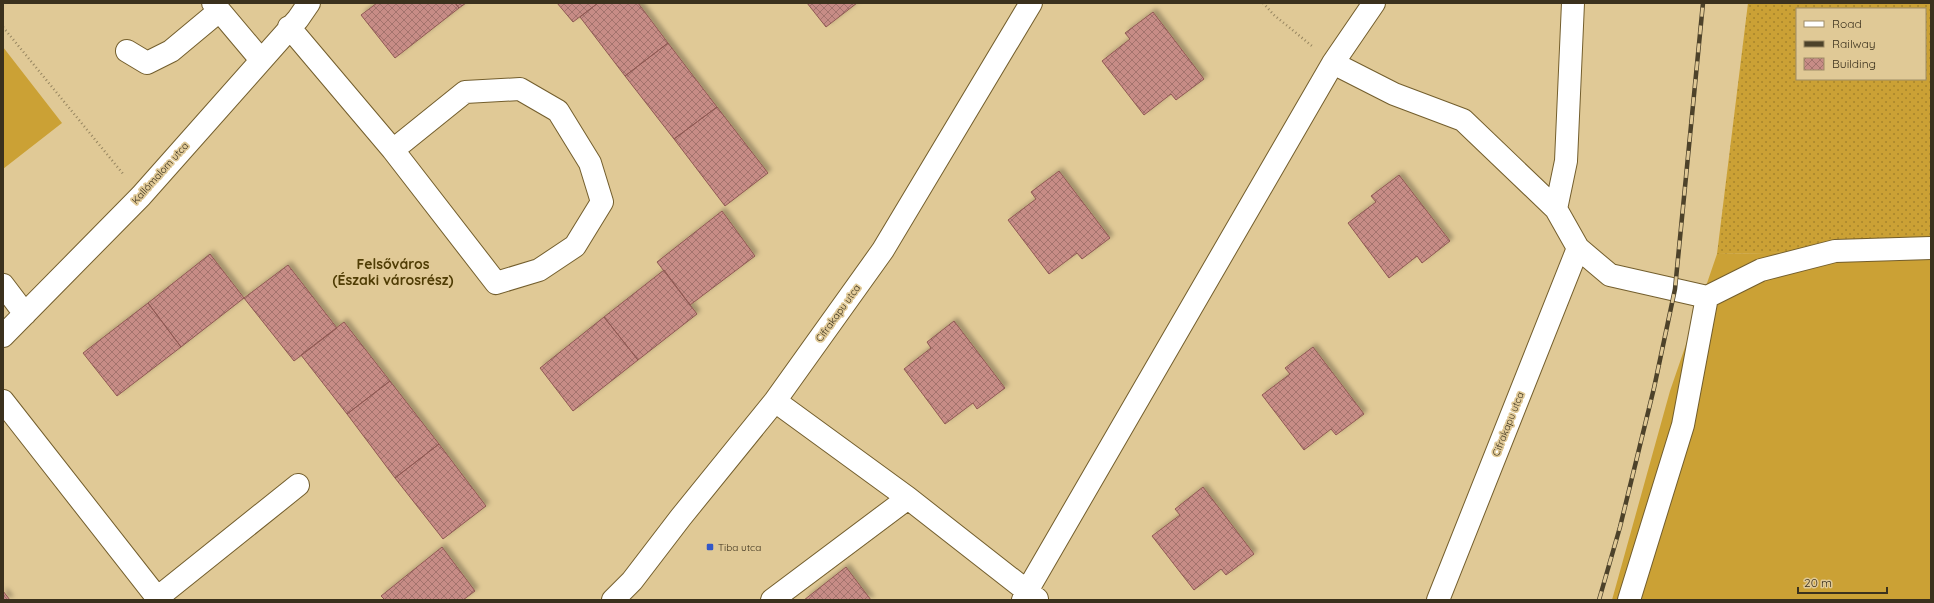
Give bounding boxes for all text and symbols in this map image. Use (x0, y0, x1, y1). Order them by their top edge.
legend (1796, 8, 1926, 80)
text: Road (1832, 16, 1862, 31)
text: Railway (1832, 36, 1876, 51)
text: Building (1832, 56, 1876, 71)
street label: Kallómalom utca (129, 139, 191, 207)
district label: Felsőváros (Északi városrész) (333, 255, 453, 289)
street label: Cifrakapu utca (813, 282, 863, 344)
street label: Cifrakapu utca (1489, 390, 1527, 458)
place label: Tiba utca (718, 541, 761, 554)
marker: Tiba utca (705, 542, 715, 552)
scale bar (1798, 569, 1887, 595)
text: 20 m (1804, 575, 1832, 590)

